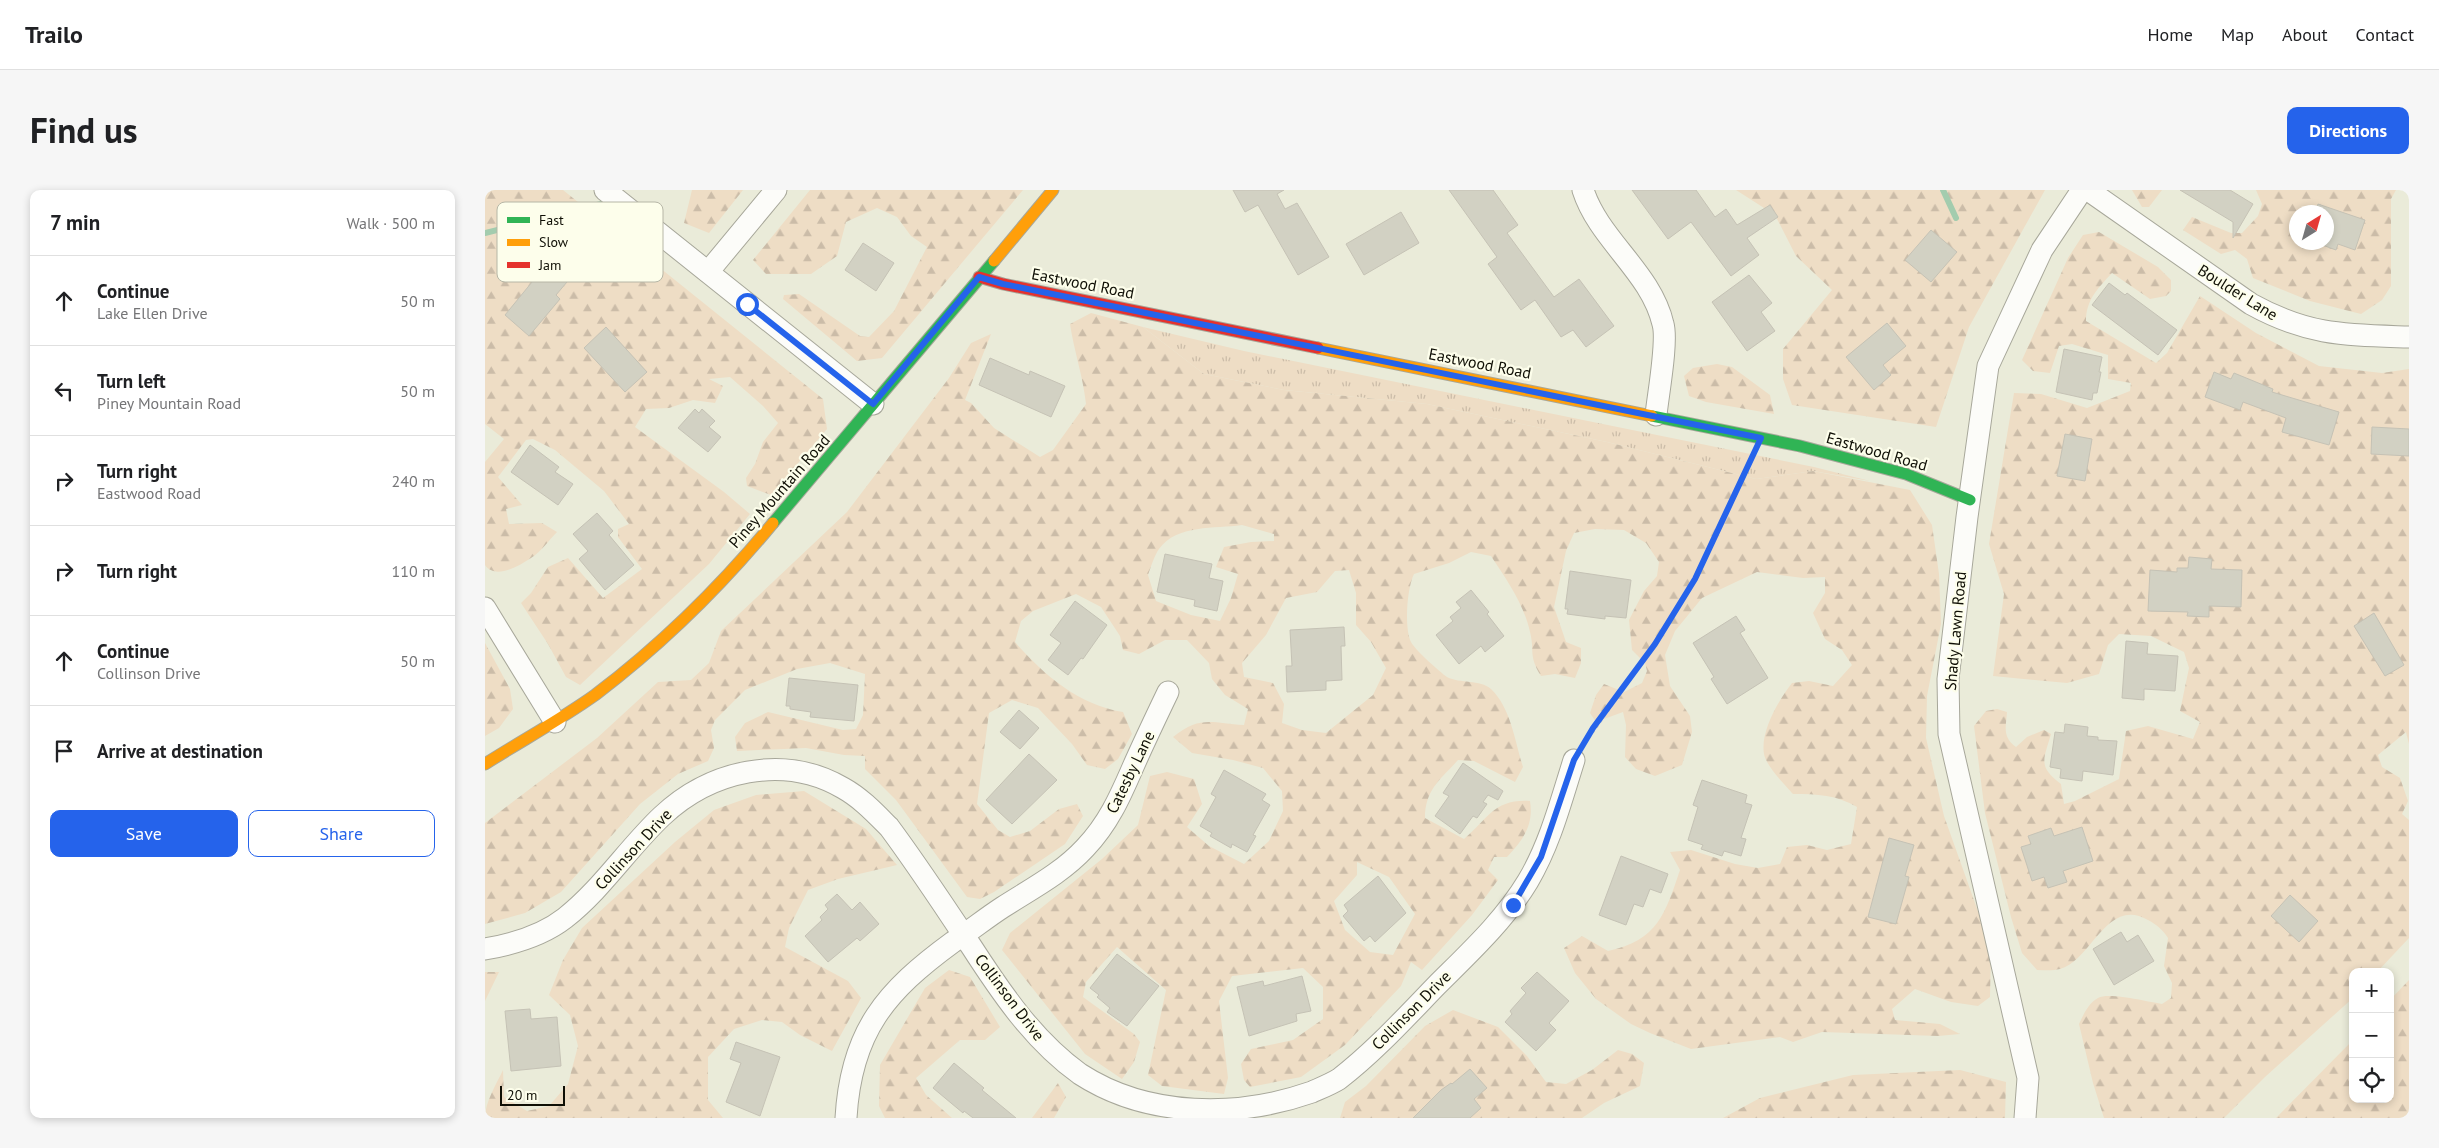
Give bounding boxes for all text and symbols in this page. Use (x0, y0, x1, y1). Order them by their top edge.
text: Trailo (25, 19, 83, 50)
text: Home (2147, 23, 2193, 46)
text: Map (2221, 23, 2254, 46)
text: About (2282, 23, 2328, 46)
text: Contact (2356, 23, 2414, 46)
text: Find us (30, 107, 138, 153)
button: Directions (2287, 107, 2409, 154)
legend (497, 202, 663, 282)
north arrow (2289, 205, 2334, 250)
text: 7 min (50, 209, 100, 236)
text: Fast (539, 211, 564, 229)
text: Walk · 500 m (346, 213, 435, 233)
text: Slow (539, 233, 569, 251)
text: Jam (538, 256, 561, 274)
street label: Boulder Lane (2194, 260, 2282, 324)
street label: Eastwood Road (1030, 263, 1136, 303)
text: Continue (97, 279, 169, 303)
icon: ahead (50, 287, 78, 315)
text: 50 m (400, 291, 435, 311)
route start (736, 293, 759, 316)
text: Lake Ellen Drive (97, 303, 208, 323)
street label: Eastwood Road (1427, 343, 1533, 383)
text: Turn left (97, 369, 166, 393)
icon: left (50, 377, 78, 405)
text: 50 m (400, 381, 435, 401)
text: Piney Mountain Road (97, 393, 241, 413)
street label: Eastwood Road (1824, 427, 1930, 475)
street label: Piney Mountain Road (724, 430, 834, 552)
text: Turn right (97, 459, 177, 483)
icon: right (50, 467, 78, 495)
text: 240 m (392, 471, 435, 491)
text: Eastwood Road (97, 483, 201, 503)
icon: right (50, 557, 78, 585)
text: Turn right (97, 559, 177, 583)
text: 110 m (392, 561, 435, 581)
street label: Shady Lawn Road (1940, 571, 1970, 691)
text: Continue (97, 639, 169, 663)
icon: ahead (50, 647, 78, 675)
text: 50 m (400, 651, 435, 671)
text: Collinson Drive (97, 663, 201, 683)
street label: Catesby Lane (1101, 727, 1159, 817)
icon: arrive (50, 737, 78, 765)
text: Arrive at destination (97, 739, 263, 763)
street label: Collinson Drive (590, 804, 676, 894)
button: Save (50, 810, 238, 857)
button: Share (248, 810, 435, 857)
route end (1502, 894, 1525, 917)
street label: Collinson Drive (971, 950, 1049, 1044)
street label: Collinson Drive (1367, 966, 1455, 1054)
map controls (2349, 968, 2394, 1103)
button: + (2349, 968, 2394, 1013)
button: − (2349, 1013, 2394, 1058)
button: locate (2349, 1058, 2394, 1103)
scale bar (500, 1083, 565, 1106)
text: 20 m (507, 1086, 537, 1104)

